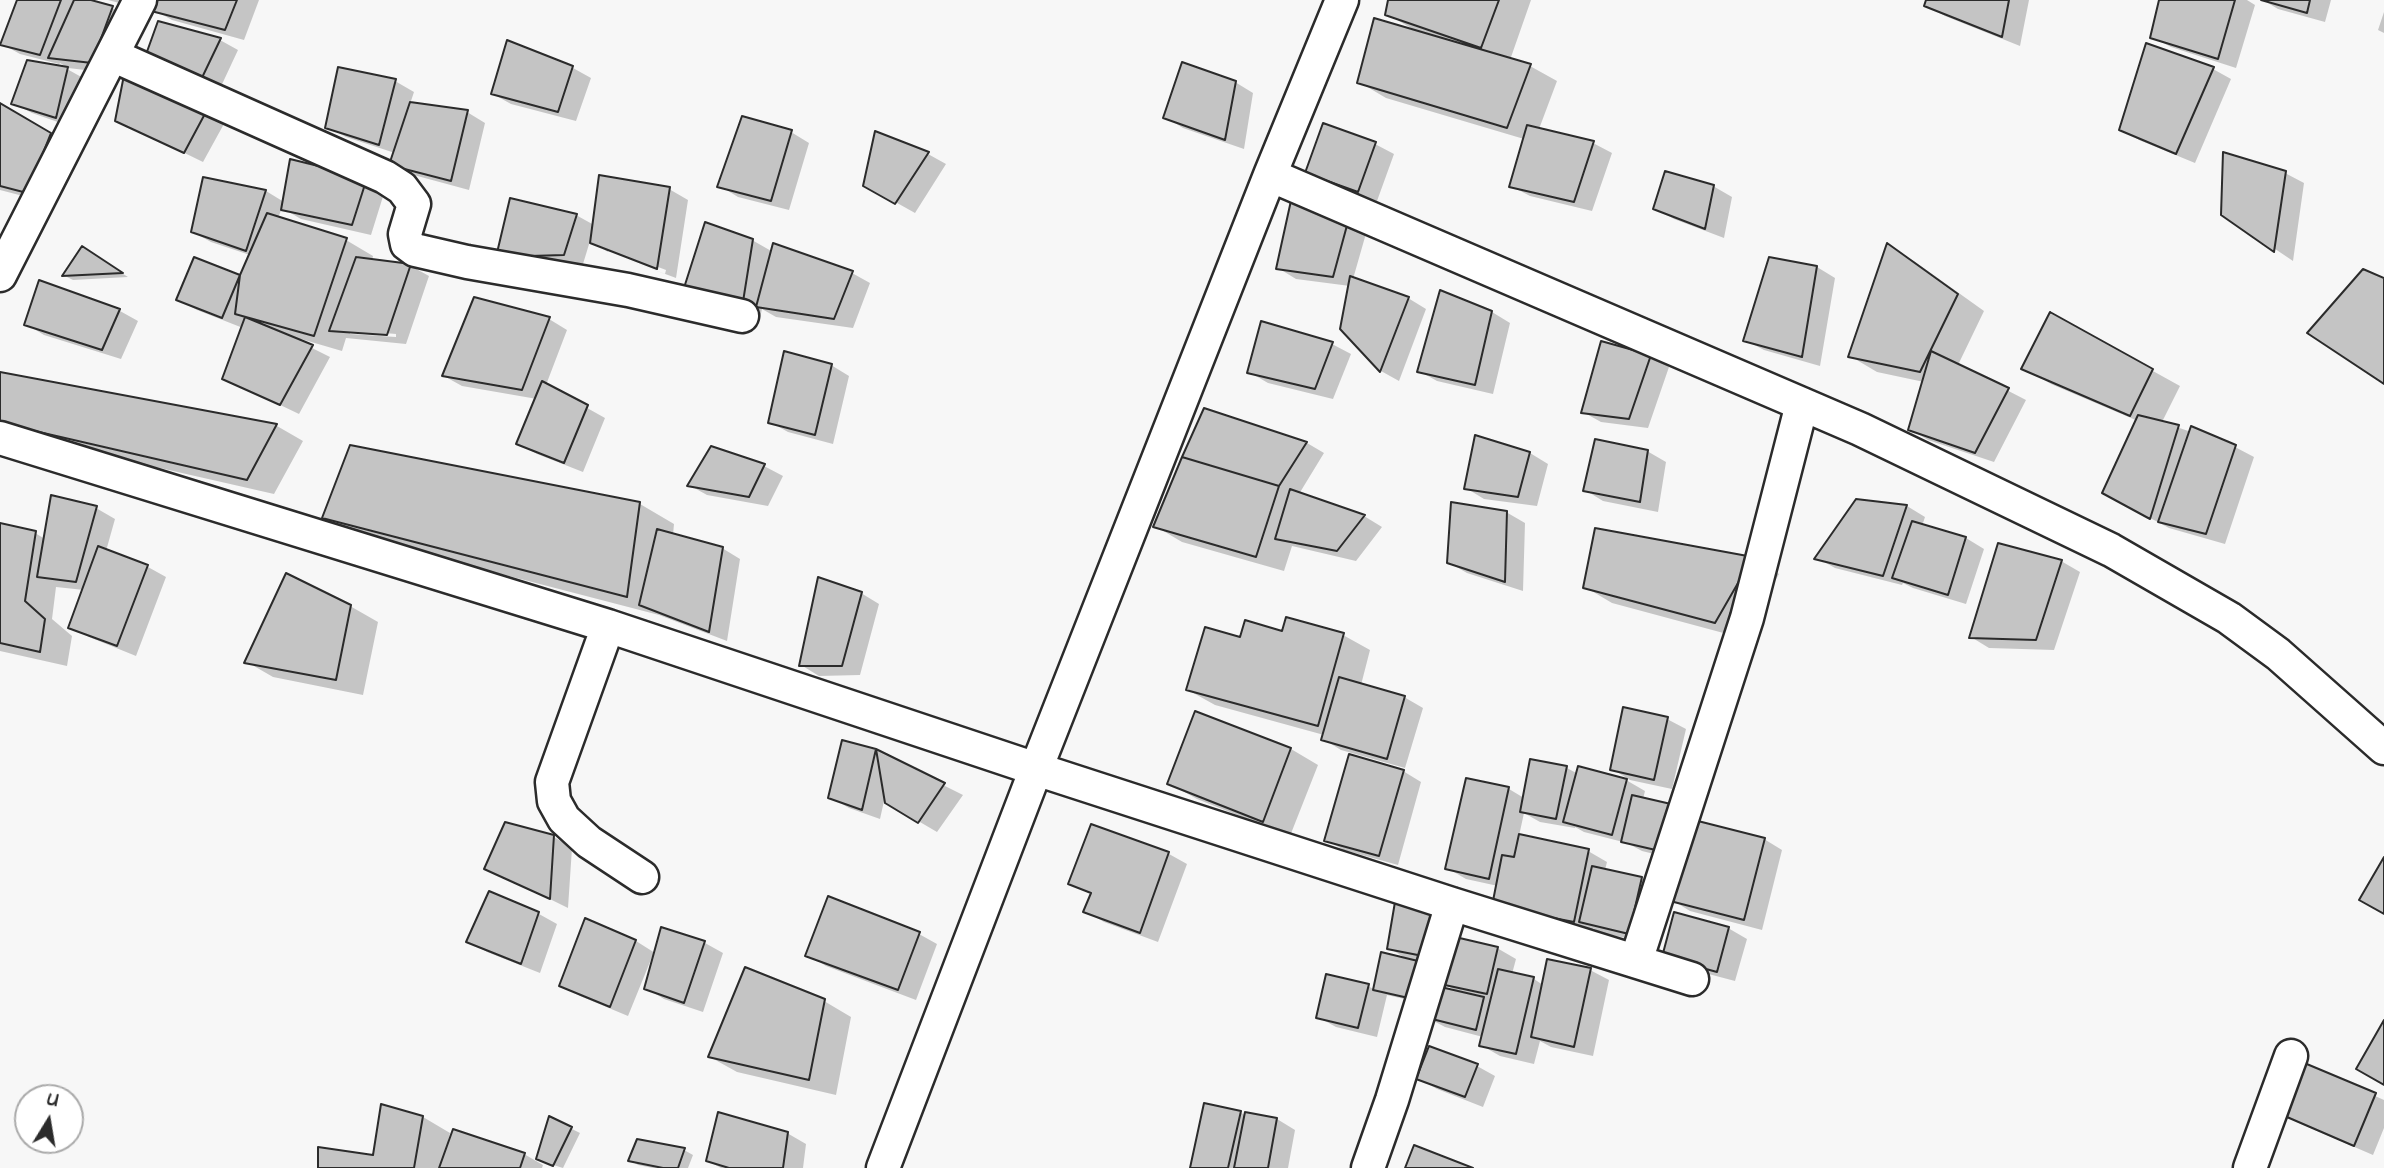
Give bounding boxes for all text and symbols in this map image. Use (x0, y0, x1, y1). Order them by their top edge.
north arrow (14, 1084, 84, 1154)
text: U (45, 1086, 61, 1114)

